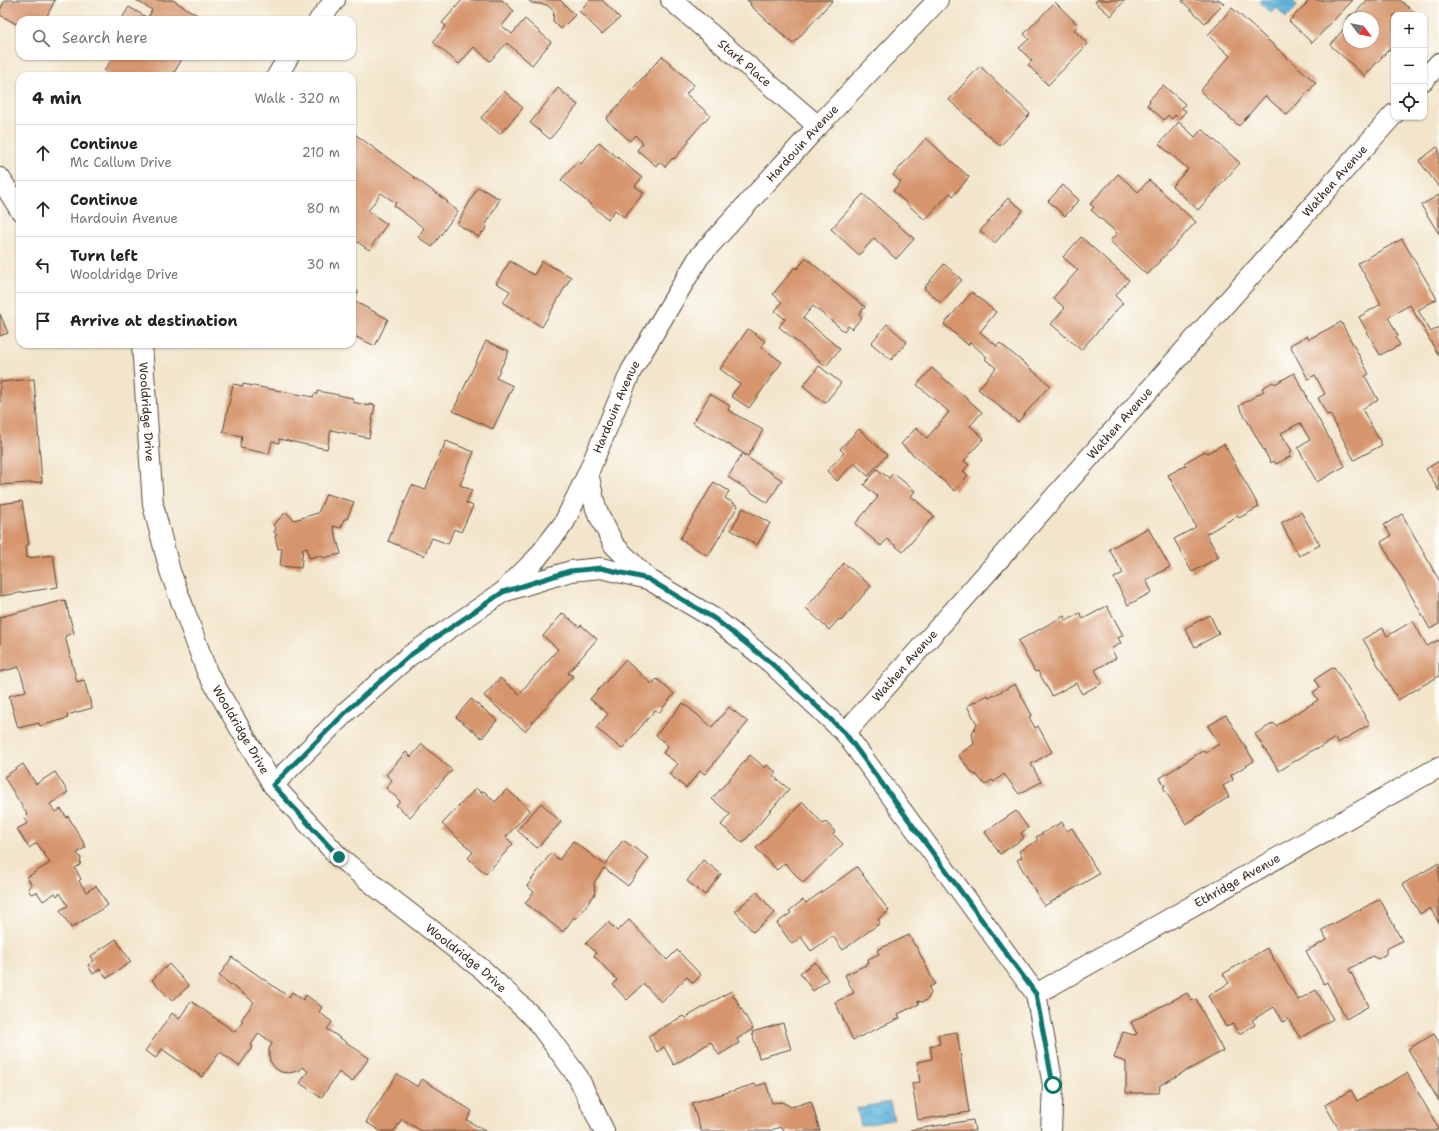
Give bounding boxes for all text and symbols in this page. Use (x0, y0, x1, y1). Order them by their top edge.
north arrow (1343, 12, 1379, 48)
map controls (1391, 12, 1427, 120)
button: + (1391, 12, 1427, 48)
search box (16, 16, 356, 60)
icon: search (30, 27, 52, 49)
text: Search here (62, 28, 148, 48)
street label: Stark Place (715, 36, 775, 91)
button: − (1391, 48, 1427, 84)
button: locate (1391, 84, 1427, 120)
text: 4 min (32, 87, 82, 109)
text: Walk · 320 m (254, 90, 340, 107)
street label: Hardouin Avenue (763, 101, 842, 186)
text: Continue (70, 134, 138, 154)
street label: Wathen Avenue (1298, 141, 1371, 220)
icon: ahead (32, 142, 54, 164)
text: 210 m (302, 144, 340, 161)
text: Mc Callum Drive (70, 154, 172, 171)
text: Continue (70, 190, 138, 210)
icon: ahead (32, 198, 54, 220)
text: 80 m (306, 200, 340, 217)
text: Hardouin Avenue (70, 210, 178, 227)
text: Turn left (70, 246, 138, 266)
icon: left (32, 254, 54, 276)
text: 30 m (306, 256, 340, 273)
text: Wooldridge Drive (70, 266, 178, 283)
icon: arrive (32, 310, 54, 332)
text: Arrive at destination (70, 311, 238, 331)
street label: Hardouin Avenue (589, 357, 644, 456)
street label: Wooldridge Drive (135, 361, 158, 463)
street label: Wathen Avenue (1083, 384, 1156, 463)
street label: Wathen Avenue (868, 626, 941, 705)
street label: Wooldridge Drive (209, 682, 273, 777)
route end (330, 848, 348, 866)
street label: Ethridge Avenue (1191, 850, 1283, 911)
street label: Wooldridge Drive (422, 920, 510, 996)
route start (1044, 1076, 1062, 1094)

